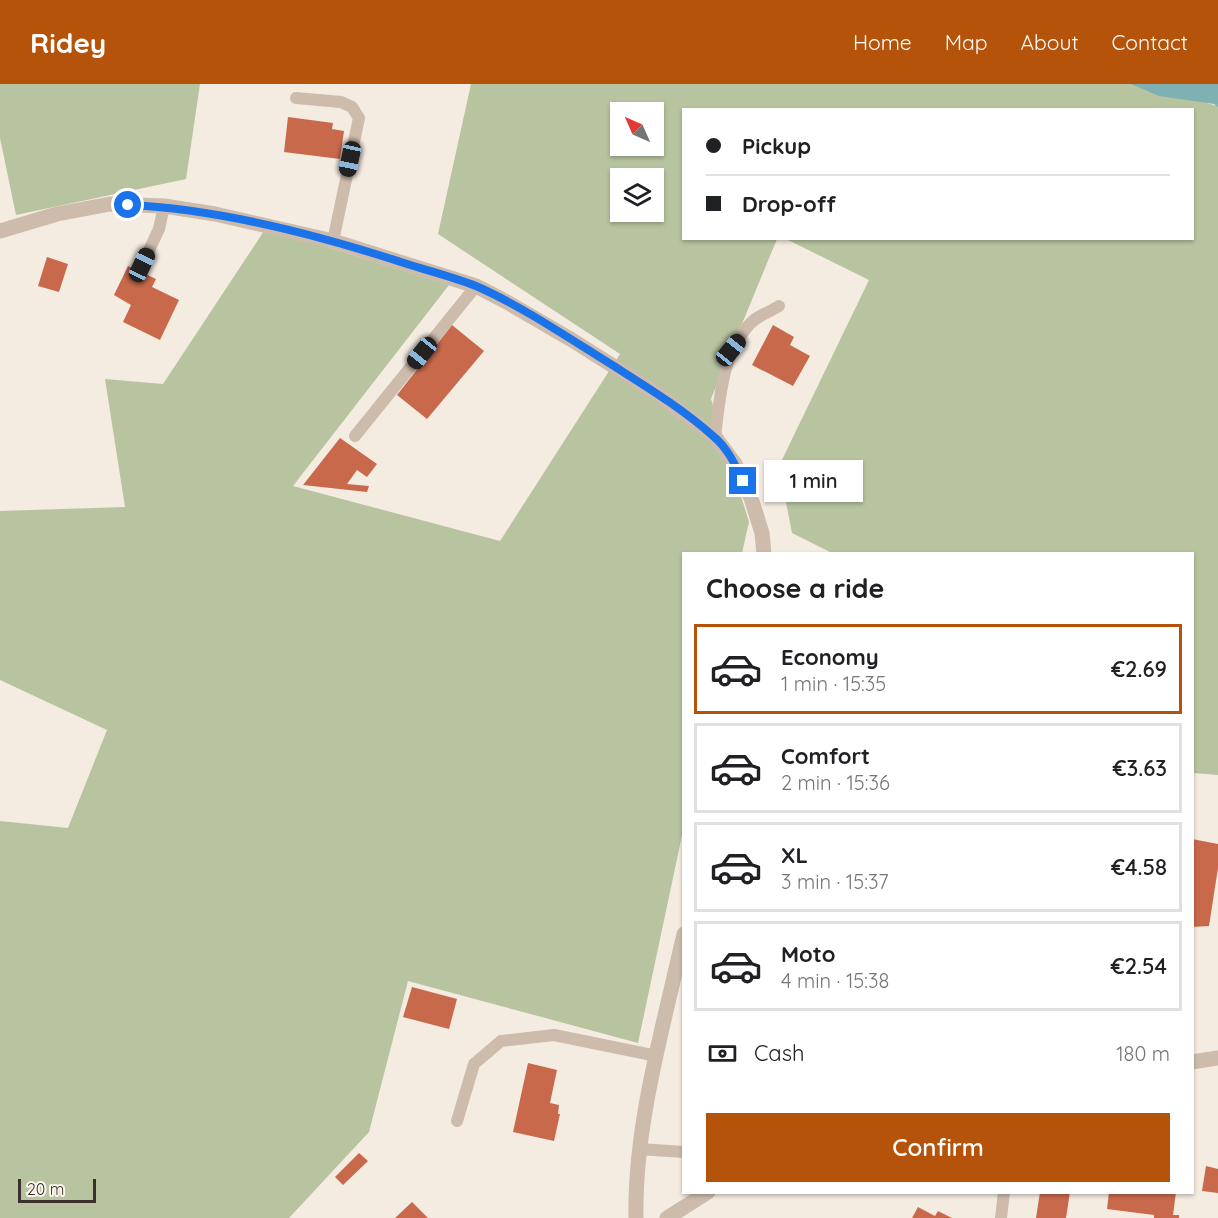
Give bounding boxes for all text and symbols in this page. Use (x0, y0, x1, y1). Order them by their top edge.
text: Ridey (30, 25, 106, 60)
text: Home (853, 29, 912, 55)
text: Map (945, 29, 988, 55)
text: About (1021, 29, 1079, 55)
text: Contact (1112, 29, 1188, 55)
north arrow (610, 102, 664, 156)
map controls (610, 102, 664, 222)
text: Pickup (742, 132, 811, 160)
car (337, 140, 363, 178)
button: layers (610, 168, 664, 222)
text: Drop-off (742, 190, 836, 218)
route start (114, 191, 141, 218)
car (126, 245, 158, 285)
car (713, 330, 749, 370)
car (404, 333, 440, 373)
callout: 1 min (764, 460, 863, 502)
route end (729, 467, 756, 494)
text: 1 min (790, 468, 837, 493)
text: Choose a ride (706, 571, 884, 605)
icon: car (709, 642, 763, 696)
text: Economy (781, 643, 879, 671)
text: €2.69 (1111, 655, 1167, 683)
text: 1 min · 15:35 (781, 671, 886, 696)
icon: car (709, 741, 763, 795)
text: Comfort (781, 742, 870, 770)
text: €3.63 (1112, 754, 1167, 782)
text: 2 min · 15:36 (781, 770, 890, 795)
icon: car (709, 840, 763, 894)
text: XL (781, 841, 808, 869)
text: €4.58 (1111, 853, 1167, 881)
text: 3 min · 15:37 (781, 869, 889, 894)
icon: car (709, 939, 763, 993)
text: Moto (781, 940, 835, 968)
text: €2.54 (1111, 952, 1167, 980)
text: 4 min · 15:38 (781, 968, 889, 993)
icon: cash (706, 1037, 739, 1070)
text: Cash (754, 1039, 805, 1067)
text: 180 m (1116, 1041, 1170, 1066)
button: Confirm (706, 1113, 1170, 1182)
scale bar (18, 1176, 96, 1204)
text: 20 m (27, 1179, 64, 1199)

